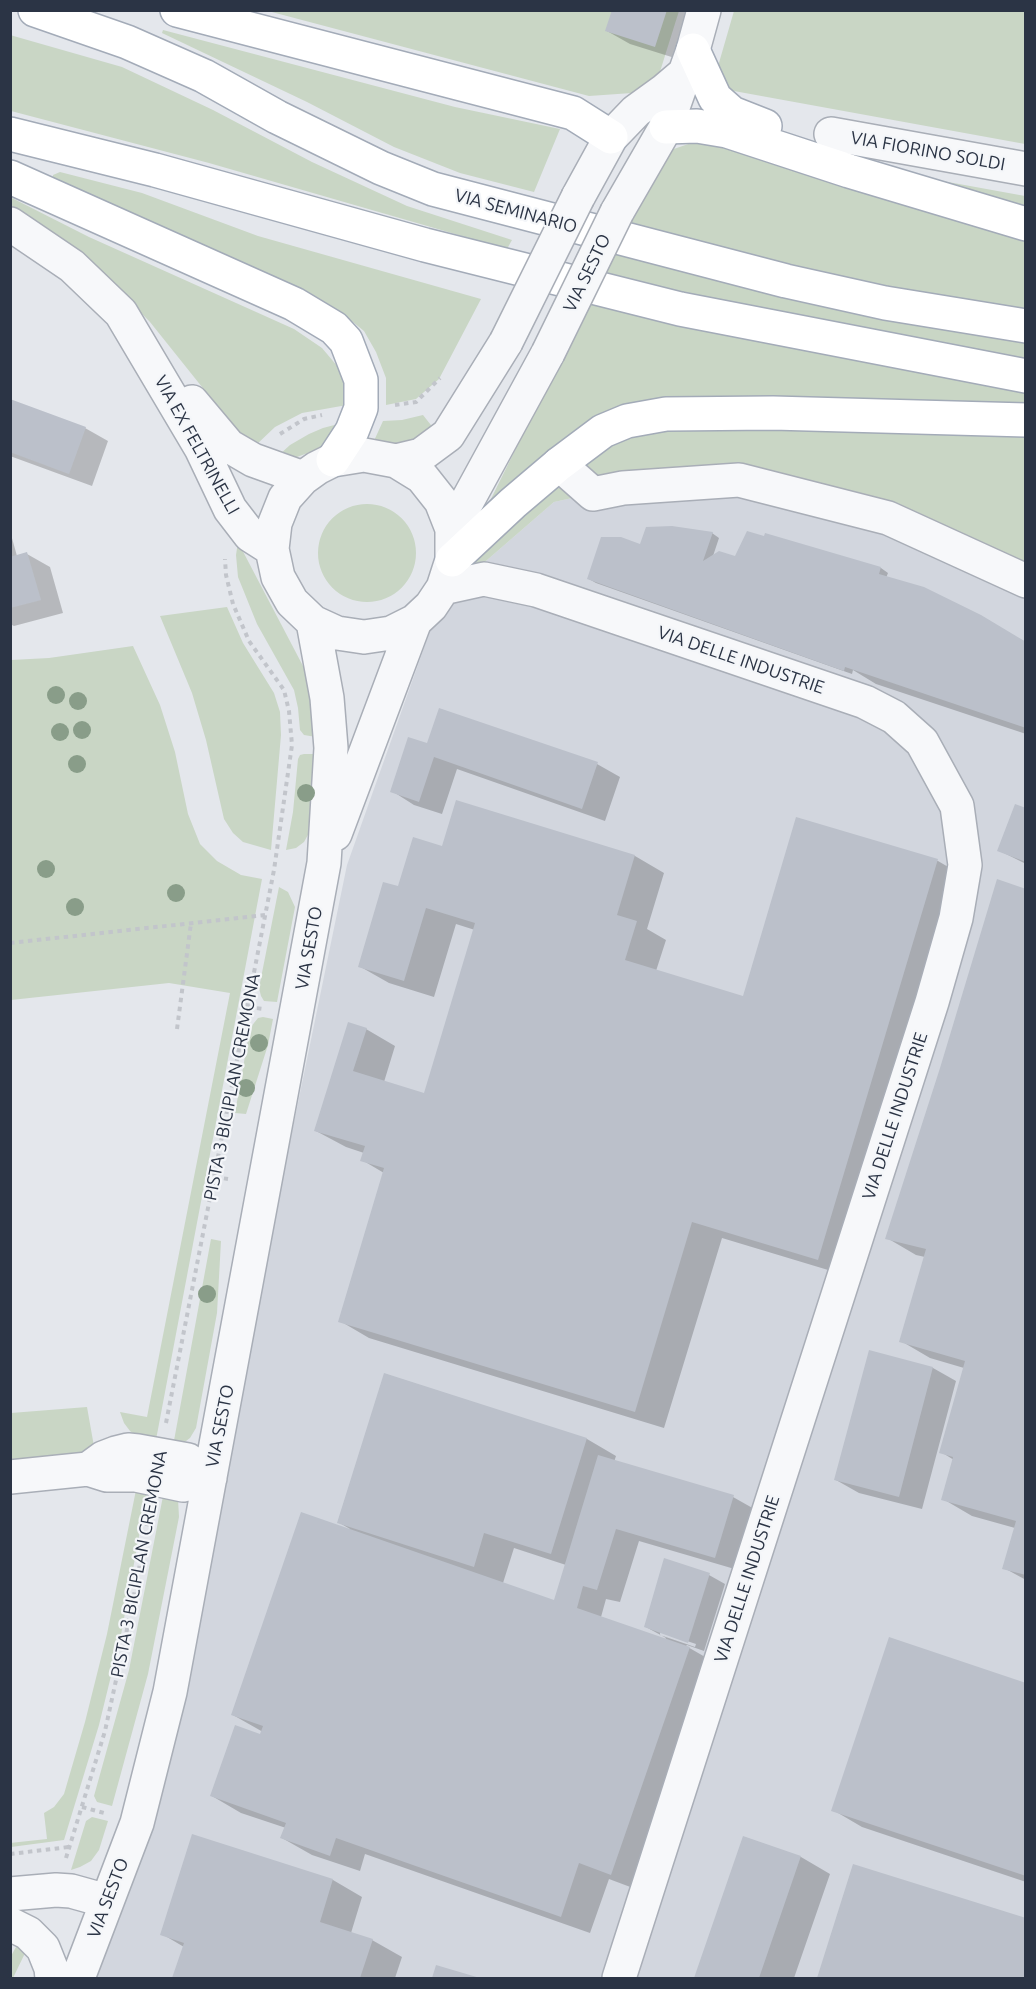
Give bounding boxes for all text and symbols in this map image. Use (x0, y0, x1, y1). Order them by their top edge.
street label: VIA FIORINO SOLDI (849, 127, 1007, 175)
street label: VIA SEMINARIO (452, 184, 580, 238)
street label: VIA SESTO (559, 230, 615, 316)
street label: VIA EX FELTRINELLI (150, 372, 244, 518)
street label: VIA DELLE INDUSTRIE (655, 621, 827, 699)
street label: VIA SESTO (291, 905, 327, 991)
street label: PISTA 3 BICIPLAN CREMONA (199, 971, 265, 1203)
street label: VIA DELLE INDUSTRIE (858, 1029, 932, 1203)
street label: VIA SESTO (201, 1382, 239, 1470)
street label: PISTA 3 BICIPLAN CREMONA (106, 1448, 172, 1680)
street label: VIA DELLE INDUSTRIE (710, 1492, 784, 1666)
street label: VIA SESTO (83, 1855, 133, 1941)

